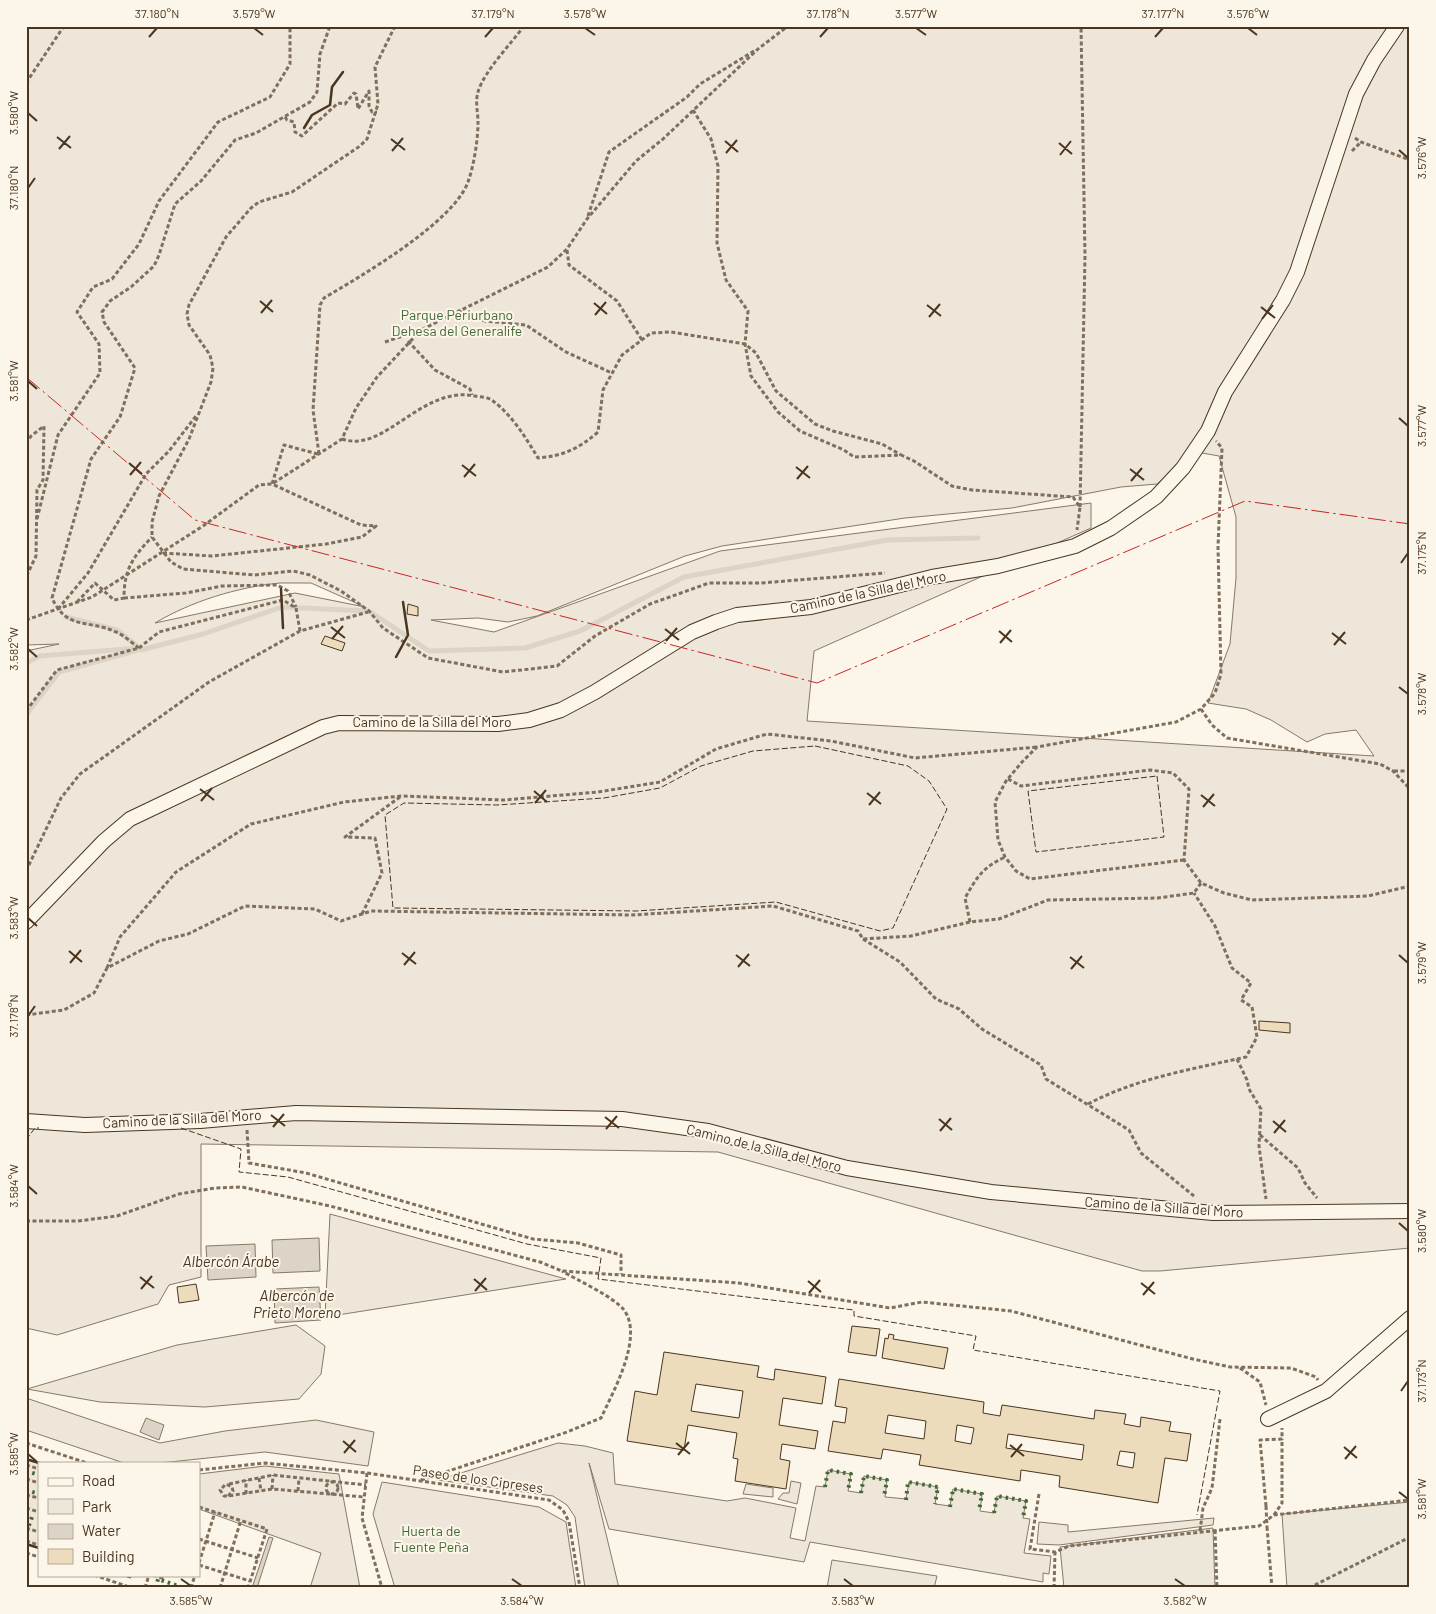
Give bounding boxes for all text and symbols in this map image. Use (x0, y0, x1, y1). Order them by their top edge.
text: 37.180°N (135, 6, 179, 20)
text: 3.579°W (233, 6, 276, 20)
text: 37.179°N (471, 6, 515, 20)
text: 3.578°W (564, 6, 607, 20)
text: 37.178°N (806, 6, 850, 20)
text: 3.577°W (895, 6, 938, 20)
text: 37.177°N (1142, 6, 1184, 20)
text: 3.576°W (1227, 6, 1270, 20)
text: 3.580°W (6, 91, 20, 135)
text: 3.576°W (1414, 136, 1428, 179)
text: 37.180°N (6, 166, 20, 210)
park label: Parque Periurbano Dehesa del Generalife (392, 306, 522, 339)
text: 3.581°W (6, 360, 20, 401)
text: 3.577°W (1414, 404, 1428, 447)
text: 37.175°N (1414, 531, 1428, 575)
street label: Camino de la Silla del Moro (788, 567, 948, 616)
text: 3.582°W (6, 627, 20, 671)
text: 3.578°W (1414, 672, 1428, 715)
street label: Camino de la Silla del Moro (352, 713, 512, 730)
text: 3.583°W (6, 896, 20, 940)
text: 3.579°W (1414, 941, 1428, 984)
text: 37.178°N (6, 994, 20, 1038)
street label: Camino de la Silla del Moro (102, 1106, 262, 1131)
street label: Camino de la Silla del Moro (685, 1120, 843, 1175)
text: 3.584°W (6, 1164, 20, 1208)
street label: Camino de la Silla del Moro (1084, 1192, 1244, 1221)
text: 3.580°W (1414, 1209, 1428, 1253)
water label: Albercón Árabe (183, 1252, 280, 1270)
water label: Albercón de Prieto Moreno (253, 1286, 341, 1321)
text: 37.173°N (1414, 1359, 1428, 1403)
text: 3.585°W (6, 1432, 20, 1476)
street label: Paseo de los Cipreses (412, 1461, 545, 1496)
legend (38, 1462, 200, 1576)
text: Road (82, 1471, 115, 1489)
text: 3.581°W (1414, 1478, 1428, 1519)
text: Park (82, 1497, 112, 1515)
text: Water (82, 1521, 121, 1539)
park label: Huerta de Fuente Peña (393, 1522, 469, 1555)
text: Building (82, 1547, 135, 1565)
text: 3.585°W (169, 1593, 213, 1607)
text: 3.584°W (500, 1593, 544, 1607)
text: 3.583°W (831, 1593, 875, 1607)
text: 3.582°W (1163, 1593, 1207, 1607)

